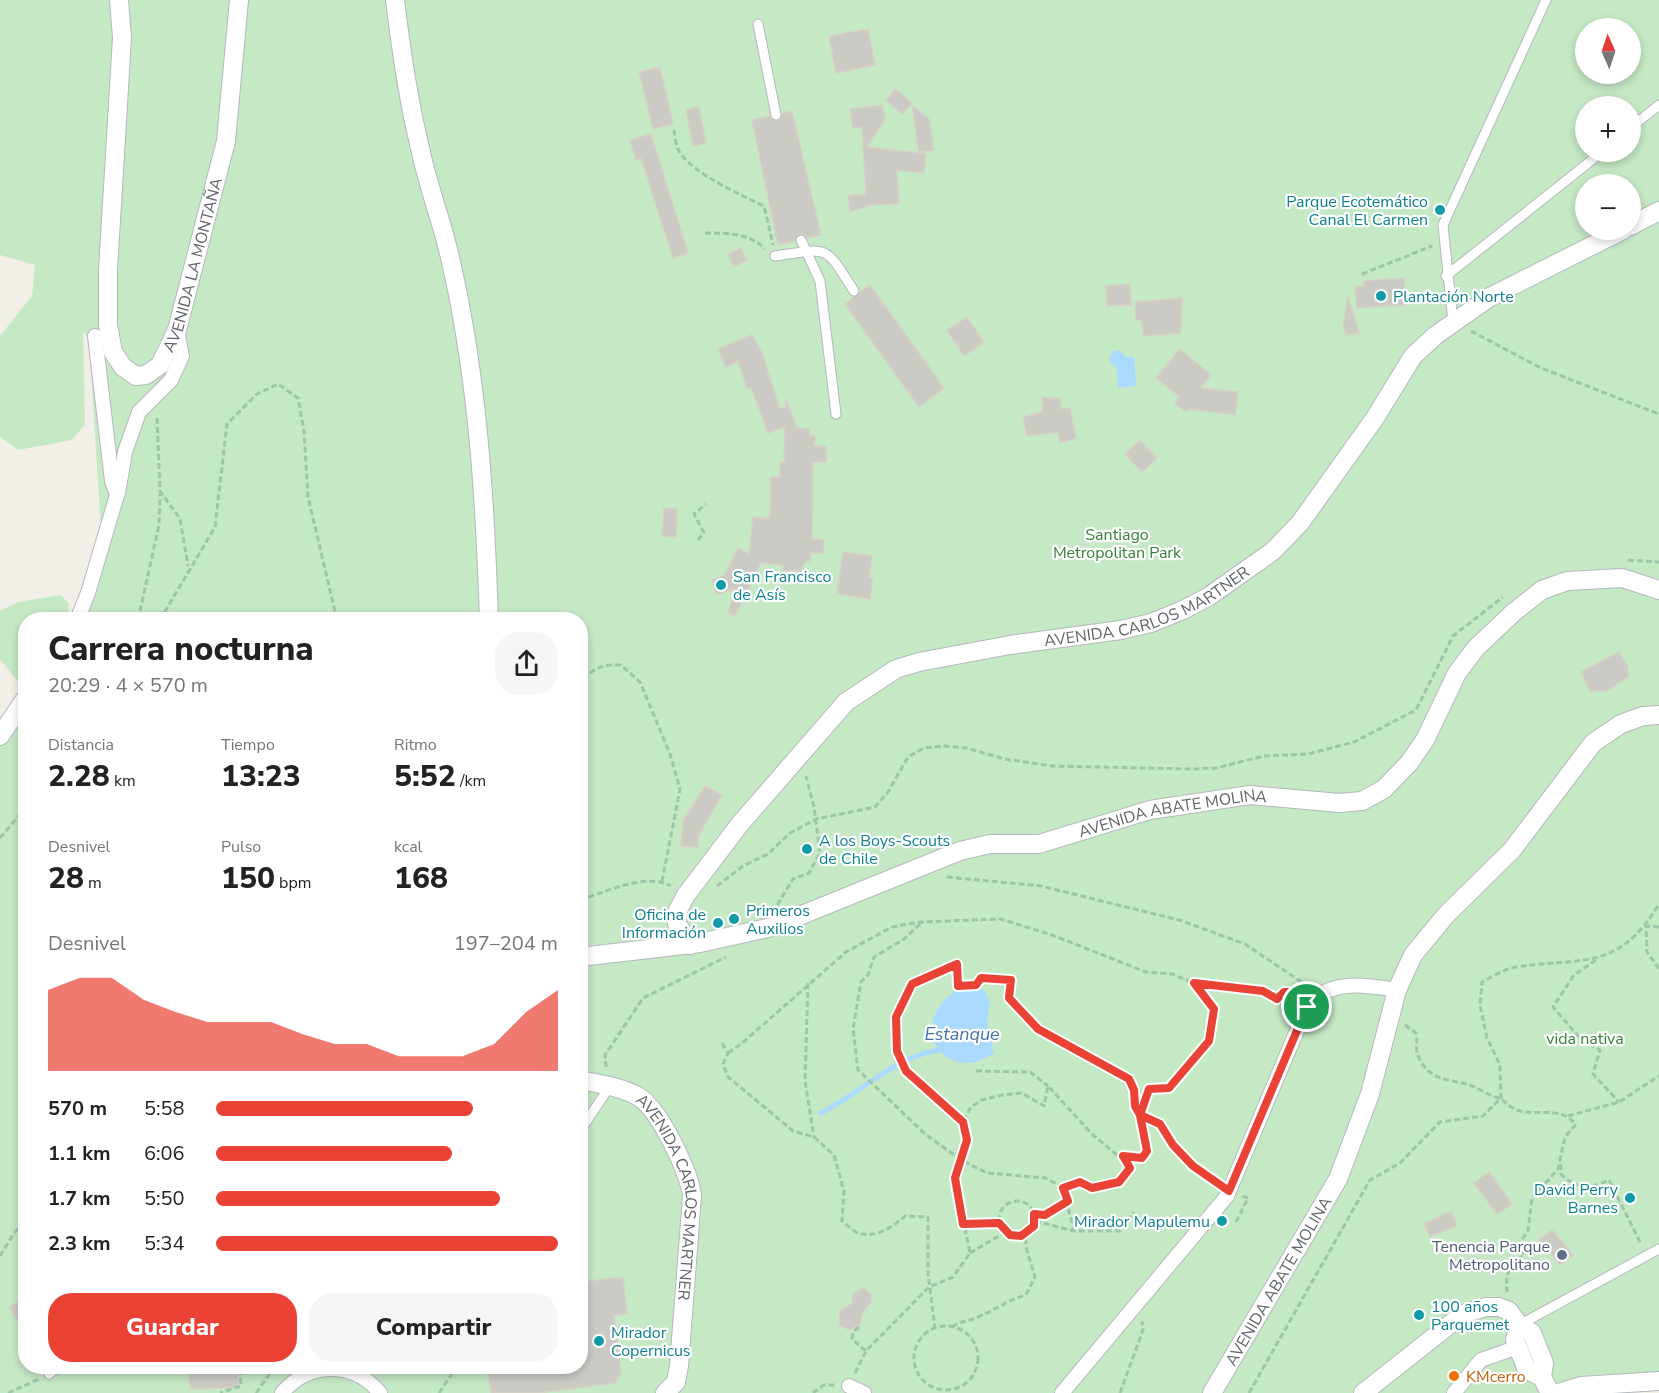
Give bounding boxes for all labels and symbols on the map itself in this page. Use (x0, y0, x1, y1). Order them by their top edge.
north arrow (1575, 18, 1641, 84)
street label: AVENIDA LA MONTAÑA (158, 175, 228, 356)
place label: Parque Ecotemático Canal El Carmen (1286, 191, 1428, 231)
marker: Parque Ecotemático Canal El Carmen (1433, 203, 1447, 217)
place label: Plantación Norte (1393, 286, 1514, 308)
marker: Plantación Norte (1374, 289, 1388, 303)
park label: Santiago Metropolitan Park (1053, 524, 1182, 564)
street label: AVENIDA CARLOS MARTNER (1043, 561, 1254, 652)
place label: San Francisco de Asís (733, 566, 831, 606)
marker: San Francisco de Asís (714, 578, 728, 592)
street label: AVENIDA ABATE MOLINA (1076, 784, 1268, 843)
place label: A los Boys-Scouts de Chile (819, 830, 950, 870)
marker: A los Boys-Scouts de Chile (800, 842, 814, 856)
place label: Primeros Auxilios (746, 900, 810, 940)
place label: Oficina de Información (622, 904, 706, 944)
marker: Primeros Auxilios (727, 912, 741, 926)
marker: Oficina de Información (711, 916, 725, 930)
pin (1281, 981, 1332, 1032)
water label: Estanque (924, 1022, 1000, 1046)
park label: vida nativa (1546, 1028, 1624, 1050)
street label: AVENIDA CARLOS MARTNER (631, 1089, 702, 1301)
place label: David Perry Barnes (1534, 1179, 1619, 1219)
marker: David Perry Barnes (1623, 1191, 1637, 1205)
street label: AVENIDA ABATE MOLINA (1220, 1193, 1337, 1370)
place label: Mirador Mapulemu (1074, 1211, 1210, 1233)
marker: Mirador Mapulemu (1215, 1214, 1229, 1228)
place label: Tenencia Parque Metropolitano (1432, 1236, 1550, 1276)
marker: Tenencia Parque Metropolitano (1555, 1248, 1569, 1262)
place label: 100 años Parquemet (1431, 1296, 1510, 1336)
marker: 100 años Parquemet (1412, 1308, 1426, 1322)
place label: Mirador Copernicus (611, 1322, 691, 1362)
marker: Mirador Copernicus (592, 1334, 606, 1348)
place label: KMcerro (1466, 1366, 1526, 1388)
marker: KMcerro (1447, 1369, 1461, 1383)

